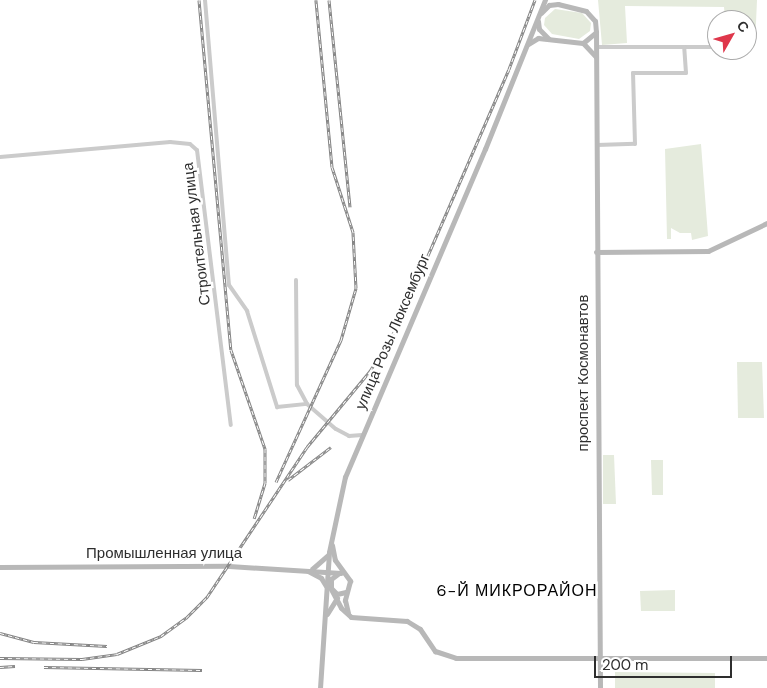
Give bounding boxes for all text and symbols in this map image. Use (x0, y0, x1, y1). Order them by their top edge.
north arrow (707, 10, 757, 60)
text: С (733, 17, 753, 36)
street label: Строительная улица (179, 162, 215, 306)
street label: улица Розы Люксембург (352, 251, 434, 413)
street label: проспект Космонавтов (575, 295, 593, 451)
street label: Промышленная улица (86, 545, 242, 563)
district label: 6-Й МИКРОРАЙОН (435, 581, 599, 601)
scale bar (597, 646, 734, 678)
text: 200 m (602, 655, 648, 675)

